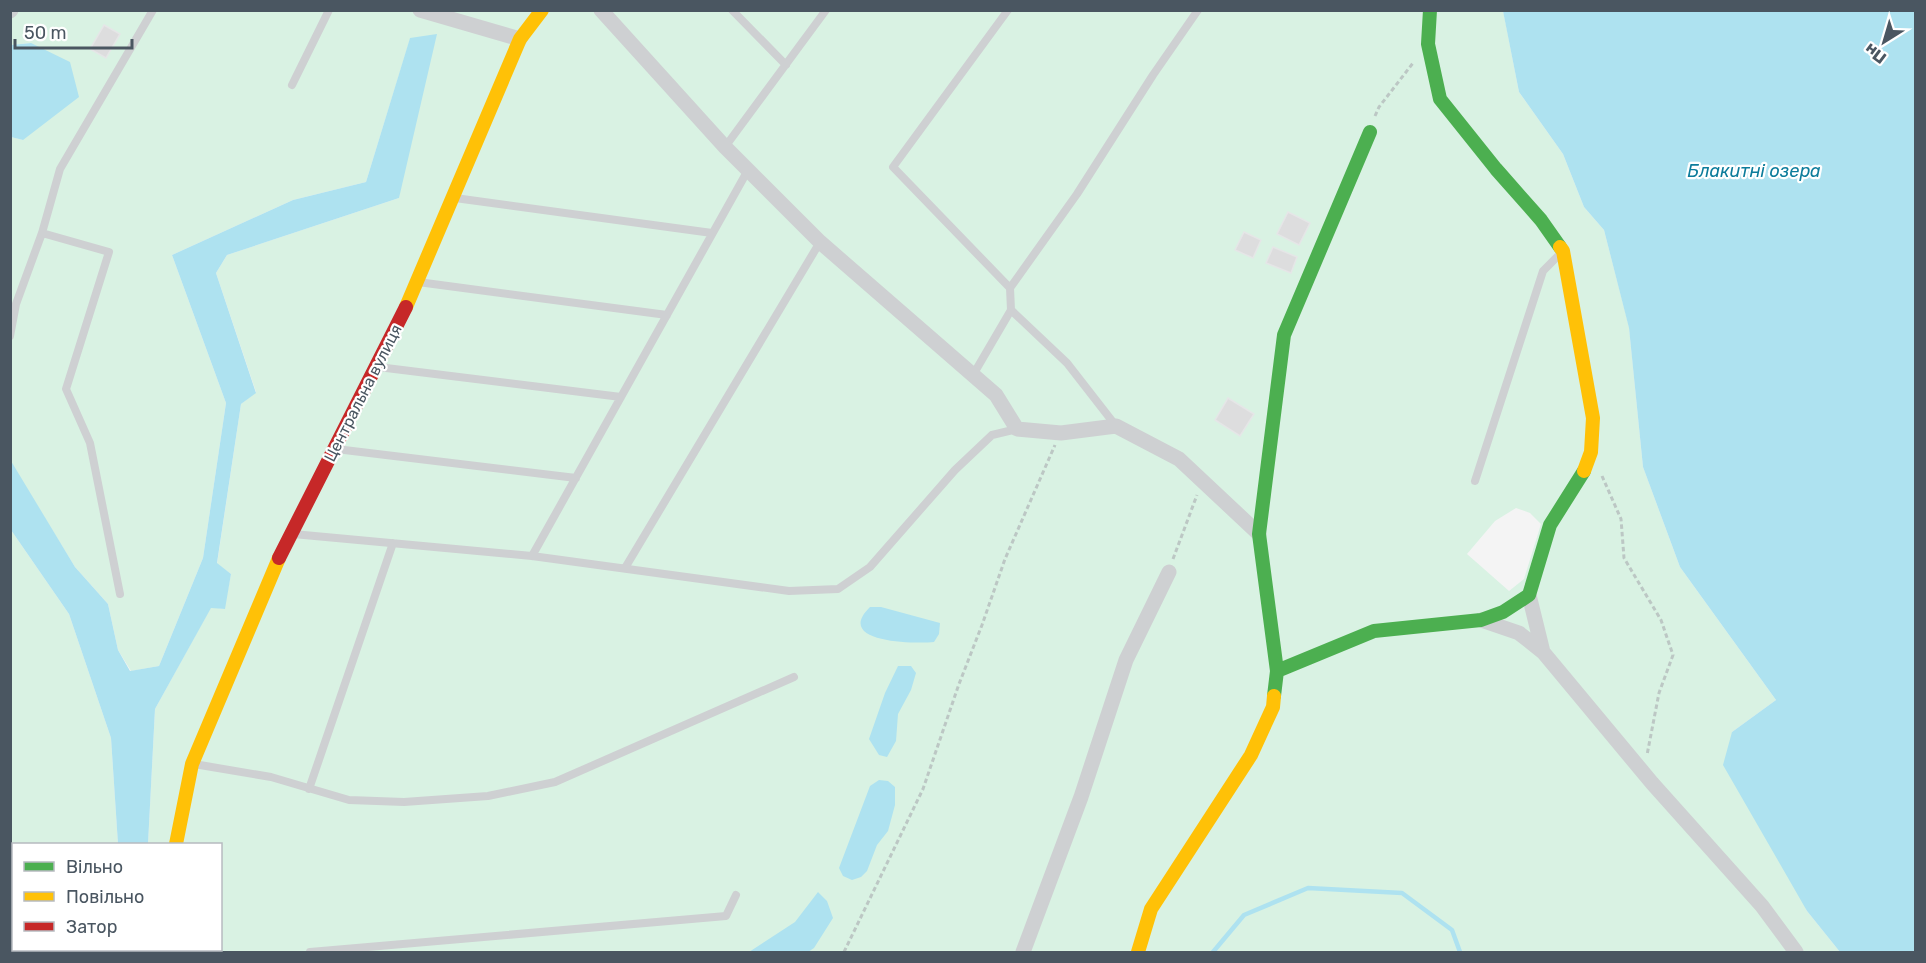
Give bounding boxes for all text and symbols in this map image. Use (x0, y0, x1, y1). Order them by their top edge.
scale bar (15, 12, 132, 50)
north arrow (1854, 12, 1914, 72)
text: 50 m (24, 22, 67, 44)
text: Пн (1861, 39, 1890, 68)
water label: Блакитні озера (1687, 160, 1821, 182)
street label: Центральна вулиця (320, 321, 406, 465)
legend (12, 843, 222, 951)
text: Вільно (66, 856, 123, 878)
text: Повільно (66, 886, 144, 908)
text: Затор (66, 916, 117, 938)

